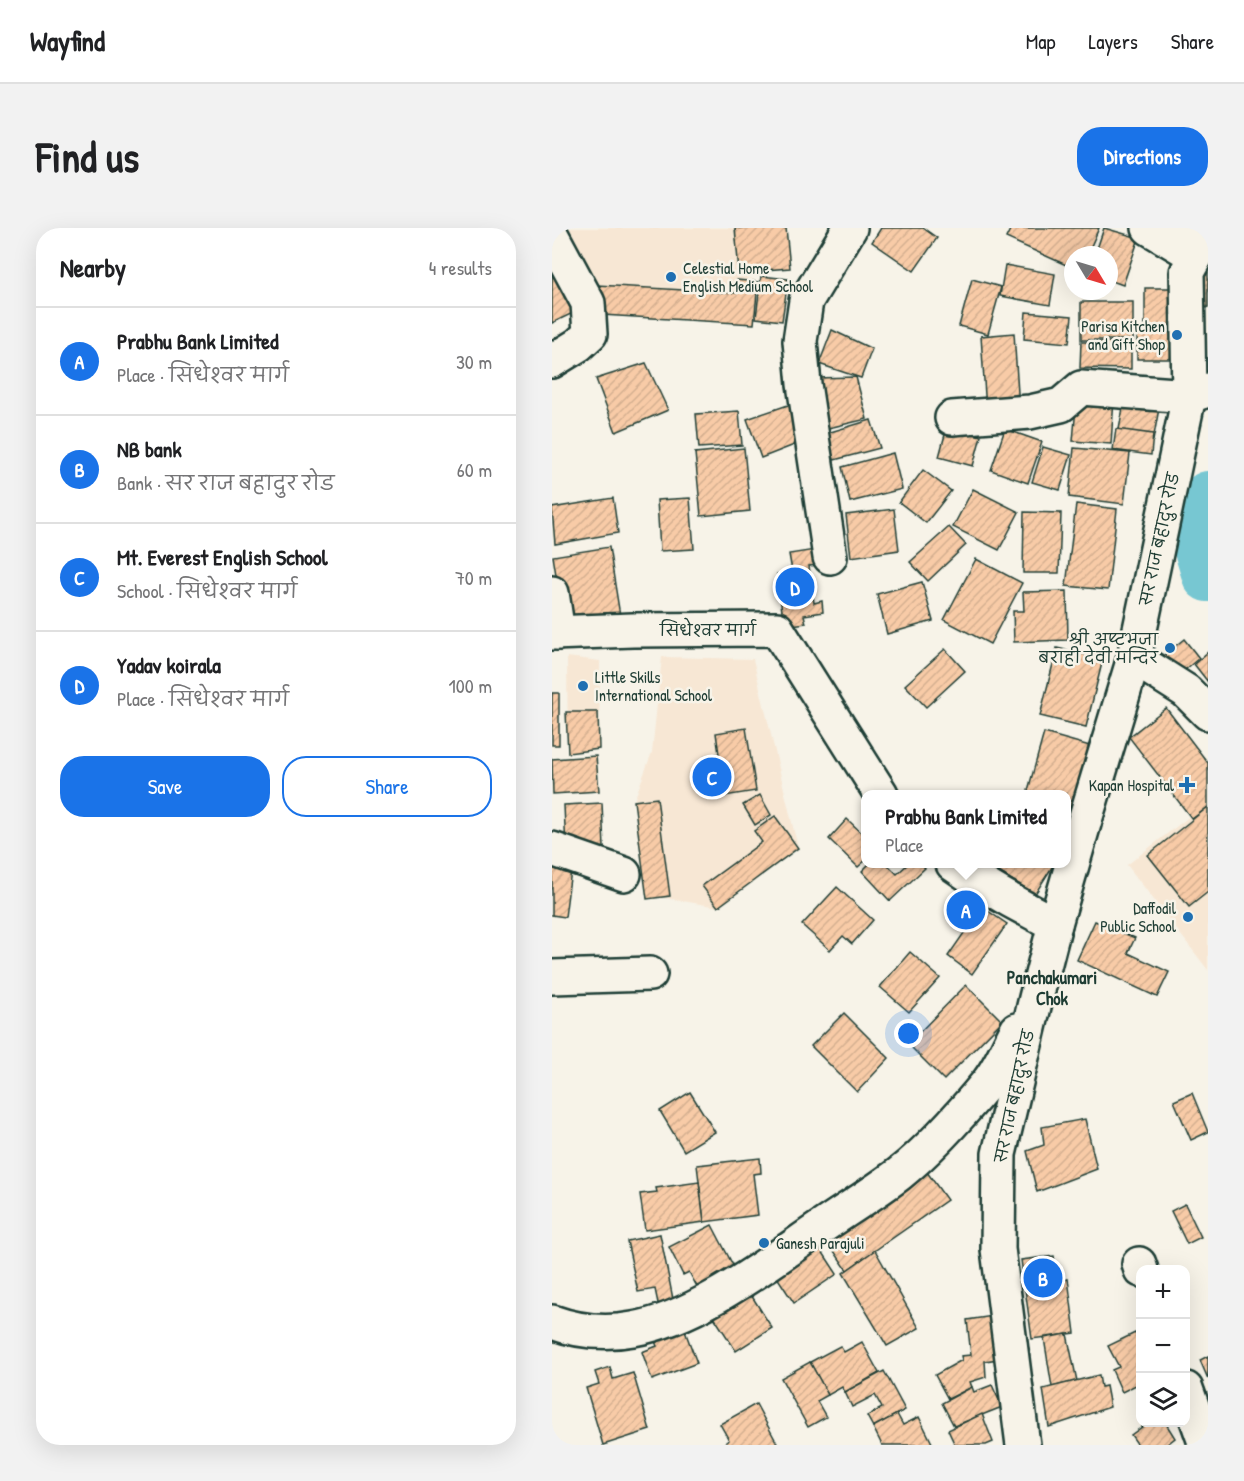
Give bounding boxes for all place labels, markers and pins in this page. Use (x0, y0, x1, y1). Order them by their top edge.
place label: Celestial Home English Medium School (683, 257, 814, 297)
marker: Celestial Home English Medium School (664, 270, 678, 284)
place label: Parisa Kitchen and Gift Shop (1081, 315, 1165, 355)
marker: Parisa Kitchen and Gift Shop (1170, 328, 1184, 342)
pin: D (776, 564, 814, 610)
place label: श्री अष्टभुजा बराही देवी मन्दिर (1038, 628, 1159, 668)
marker: श्री अष्टभुजा बराही देवी मन्दिर (1163, 641, 1177, 655)
place label: Little Skills International School (595, 666, 713, 706)
marker: Little Skills International School (576, 679, 590, 693)
pin: C (692, 754, 732, 800)
place label: Kapan Hospital (1089, 774, 1175, 796)
marker: Kapan Hospital (1178, 776, 1196, 794)
pin: A (946, 888, 986, 932)
place label: Daffodil Public School (1100, 897, 1177, 937)
marker: Daffodil Public School (1181, 910, 1195, 924)
place label: Ganesh Parajuli (776, 1232, 865, 1254)
marker: Ganesh Parajuli (757, 1236, 771, 1250)
pin: B (1024, 1256, 1062, 1300)

